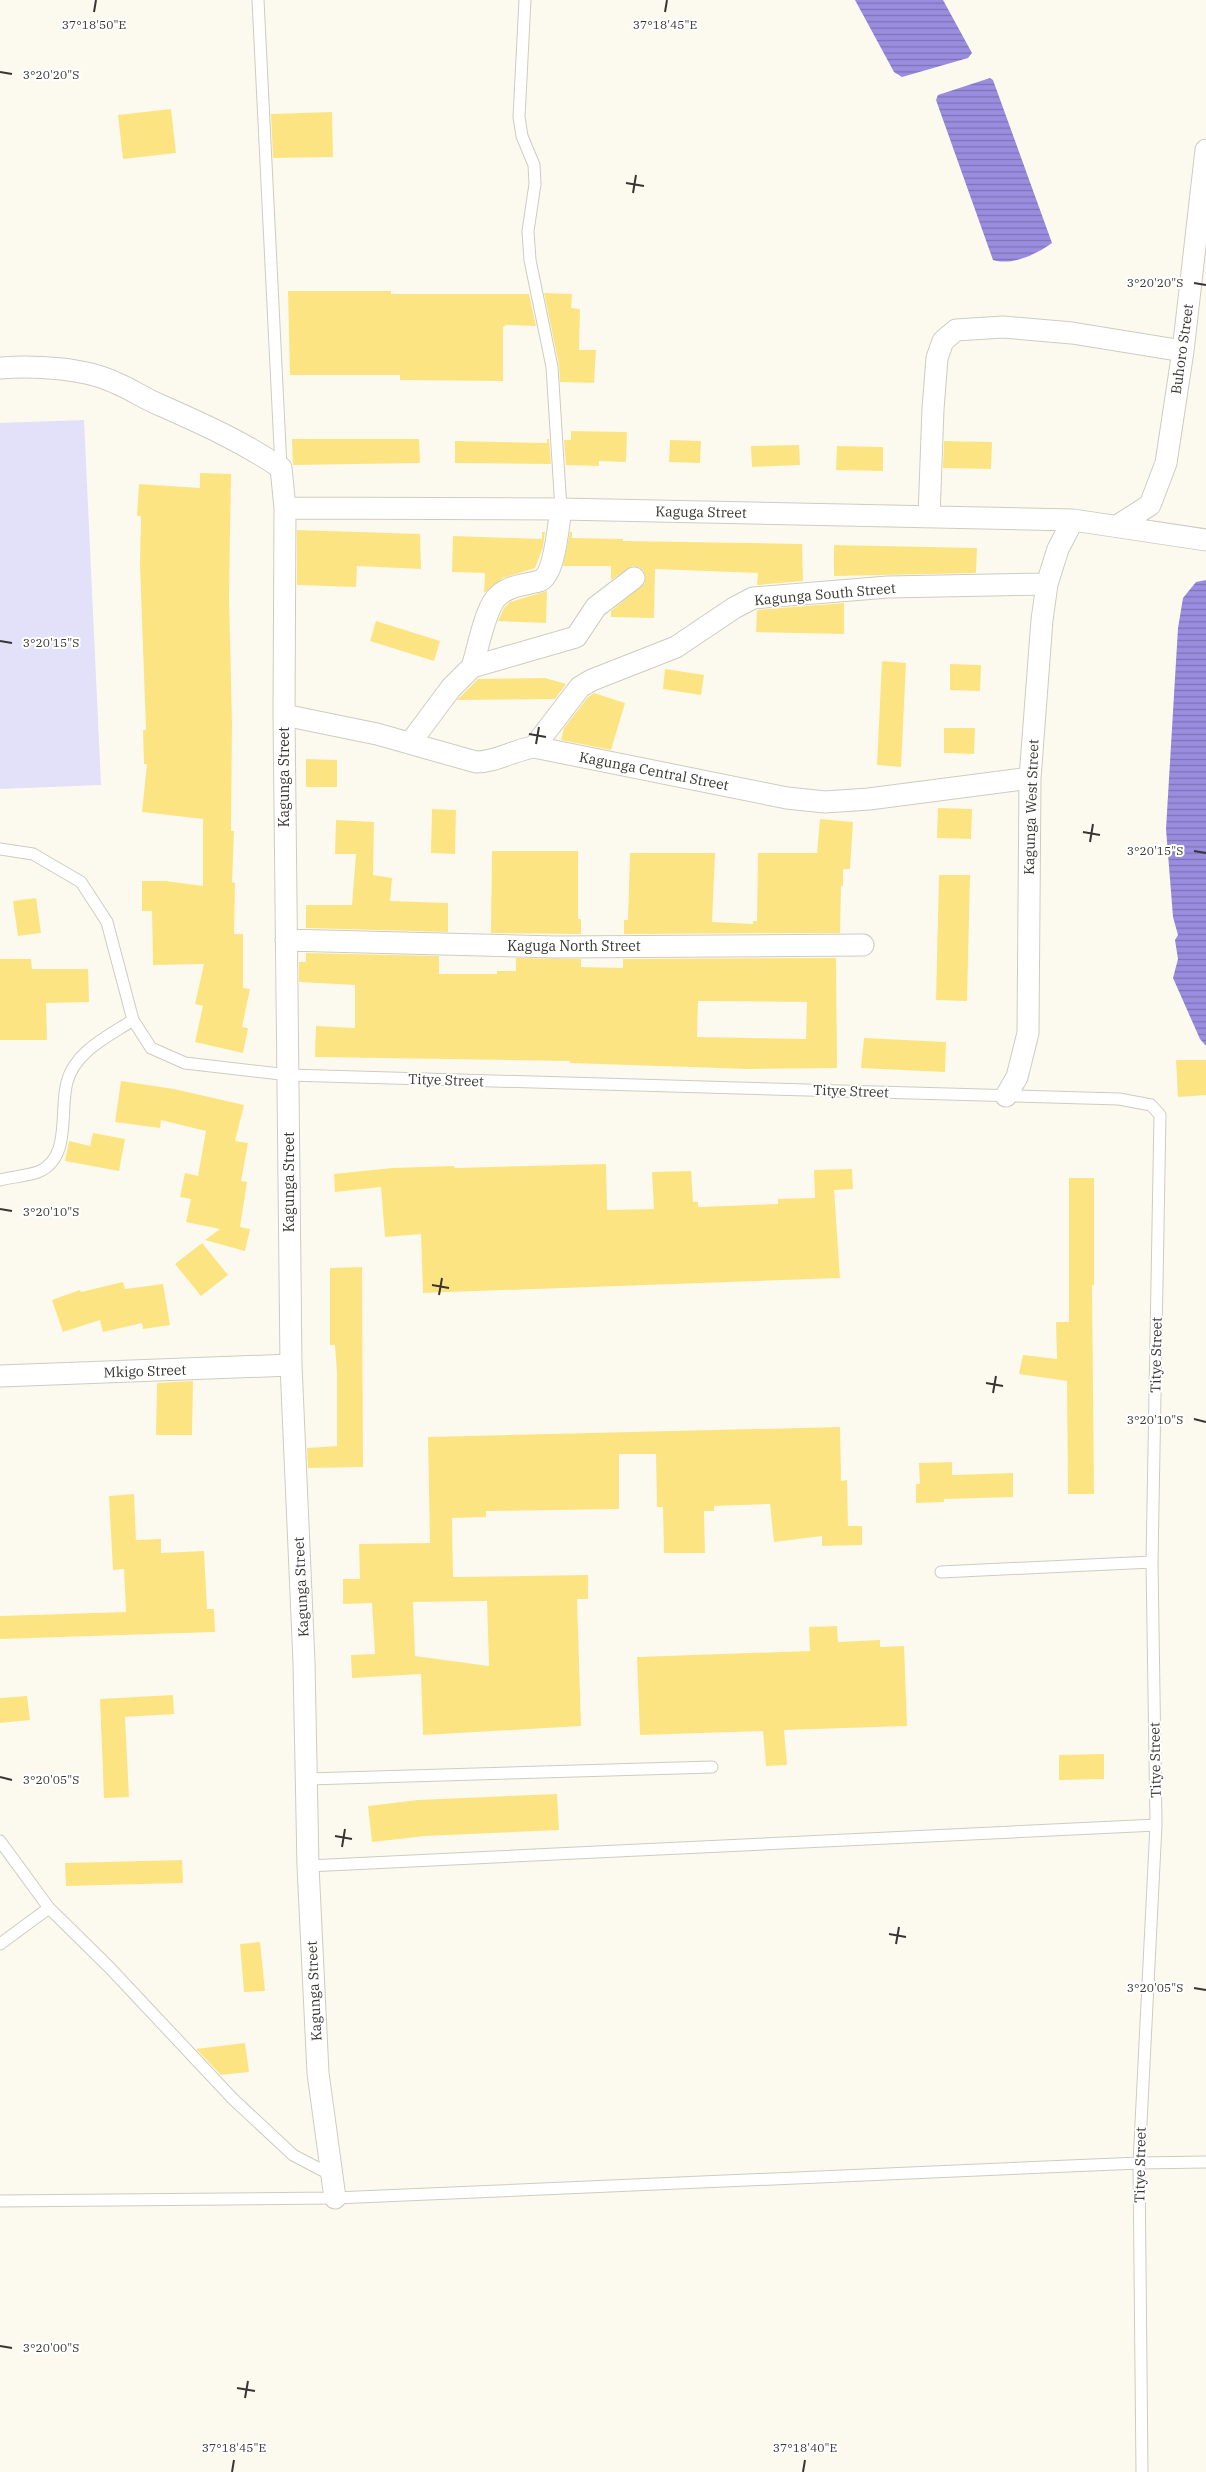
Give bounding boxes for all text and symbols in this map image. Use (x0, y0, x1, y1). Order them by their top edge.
text: 37°18'50"E (62, 17, 126, 32)
text: 37°18'45"E (633, 17, 697, 32)
text: 3°20'20"S (23, 67, 79, 82)
text: 3°20'20"S (1127, 275, 1183, 290)
street label: Buhoro Street (1167, 303, 1197, 395)
street label: Kaguga Street (655, 502, 747, 522)
street label: Kagunga South Street (753, 579, 897, 609)
text: 3°20'15"S (23, 635, 79, 650)
street label: Kagunga Street (275, 727, 293, 827)
street label: Kagunga West Street (1020, 739, 1042, 875)
street label: Kagunga Central Street (578, 748, 730, 794)
text: 3°20'15"S (1127, 843, 1183, 858)
street label: Kaguga North Street (507, 937, 641, 955)
street label: Titye Street (408, 1070, 484, 1090)
street label: Titye Street (813, 1081, 889, 1101)
street label: Kagunga Street (280, 1132, 298, 1232)
text: 3°20'10"S (23, 1204, 79, 1219)
street label: Titye Street (1146, 1317, 1166, 1393)
street label: Mkigo Street (103, 1361, 187, 1381)
text: 3°20'10"S (1127, 1412, 1183, 1427)
street label: Kagunga Street (289, 1536, 313, 1638)
street label: Titye Street (1145, 1722, 1165, 1798)
text: 3°20'05"S (23, 1772, 79, 1787)
street label: Kagunga Street (302, 1940, 326, 2042)
text: 3°20'05"S (1127, 1980, 1183, 1995)
street label: Titye Street (1130, 2127, 1150, 2203)
text: 3°20'00"S (23, 2340, 79, 2355)
text: 37°18'45"E (202, 2440, 266, 2455)
text: 37°18'40"E (773, 2440, 837, 2455)

